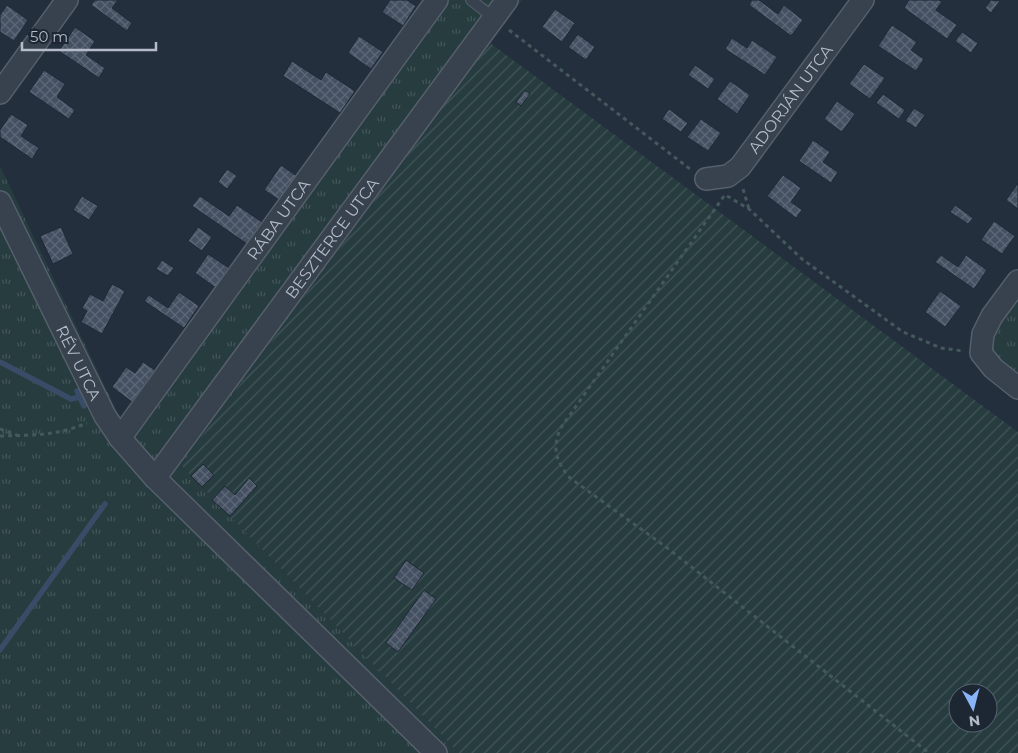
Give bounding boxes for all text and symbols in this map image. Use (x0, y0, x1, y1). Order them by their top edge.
scale bar (22, 20, 156, 52)
text: 50 m (30, 27, 68, 46)
street label: ADORJÁN UTCA (744, 40, 837, 157)
street label: BESZTERCE UTCA (281, 174, 383, 302)
street label: RÁBA UTCA (243, 175, 314, 263)
street label: RÉV UTCA (52, 322, 106, 404)
north arrow (948, 683, 998, 733)
text: N (968, 711, 981, 731)

